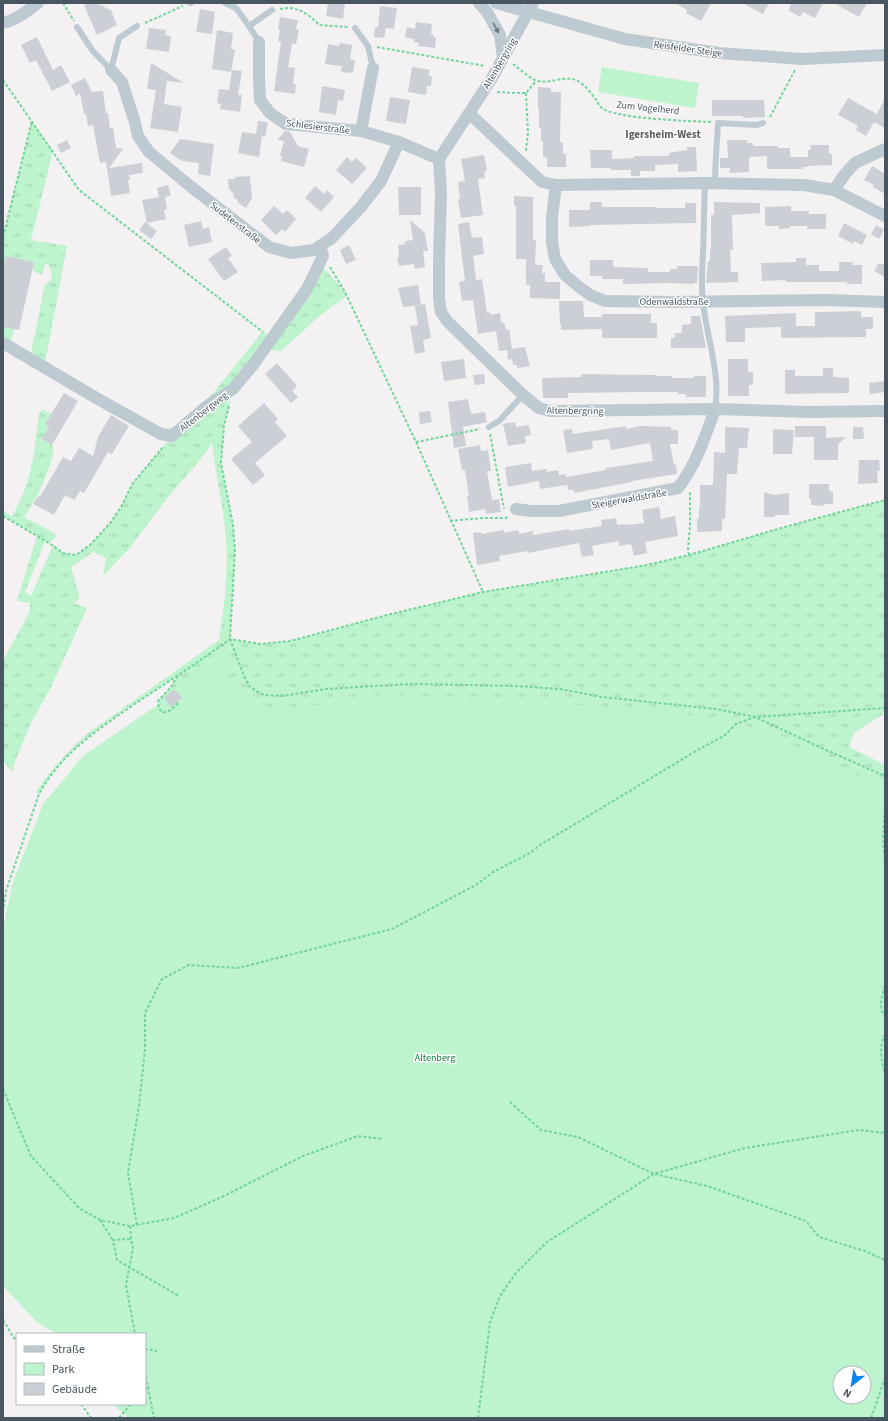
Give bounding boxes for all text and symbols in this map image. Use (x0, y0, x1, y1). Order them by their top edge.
one-way arrow (493, 22, 500, 34)
street label: Altenbergring (480, 35, 520, 92)
street label: Reisfelder Steige (653, 37, 723, 61)
street label: Zum Vogelherd (616, 98, 680, 118)
street label: Schlesierstraße (285, 116, 351, 138)
district label: Igersheim-West (625, 127, 701, 142)
street label: Sudetenstraße (207, 198, 264, 247)
street label: Odenwaldstraße (639, 295, 709, 309)
street label: Altenbergweg (177, 389, 231, 435)
street label: Altenbergring (546, 404, 604, 418)
street label: Steigerwaldstraße (591, 485, 668, 512)
park label: Altenberg (415, 1051, 455, 1065)
legend (16, 1333, 146, 1405)
text: Straße (52, 1341, 85, 1358)
text: Park (52, 1361, 74, 1378)
north arrow (832, 1365, 872, 1405)
text: Gebäude (52, 1381, 97, 1398)
text: N (840, 1385, 854, 1402)

